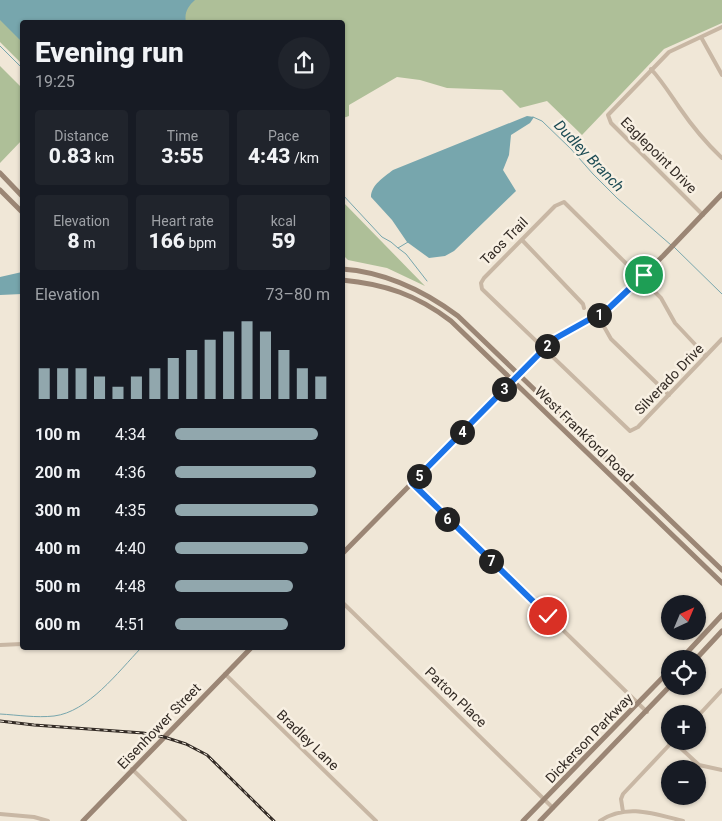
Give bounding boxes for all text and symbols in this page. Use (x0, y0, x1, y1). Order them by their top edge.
text: Evening run (35, 36, 184, 69)
button: share (278, 37, 330, 89)
text: 19:25 (35, 72, 75, 91)
street label: Eaglepoint Drive (618, 114, 700, 196)
water label: Dudley Branch (550, 116, 628, 196)
text: Distance (54, 128, 109, 144)
text: Time (167, 128, 198, 144)
text: Pace (268, 128, 299, 144)
text: 0.83 (49, 144, 91, 168)
text: 3:55 (161, 144, 204, 168)
text: 4:43 (248, 144, 290, 168)
text: km (91, 150, 114, 166)
text: /km (290, 150, 319, 166)
text: Elevation (53, 213, 110, 229)
text: Heart rate (151, 213, 214, 229)
text: kcal (271, 213, 296, 229)
street label: Taos Trail (477, 214, 531, 268)
text: 8 (68, 229, 80, 253)
text: 166 (149, 229, 185, 253)
text: 59 (271, 229, 296, 253)
text: m (80, 235, 95, 251)
text: bpm (185, 235, 216, 251)
pin (623, 254, 665, 296)
icon: arrive (630, 261, 658, 289)
text: Elevation (35, 285, 100, 304)
text: 73–80 m (266, 285, 330, 304)
pin: 1 (586, 302, 612, 328)
text: 1 (595, 307, 604, 323)
pin: 2 (534, 334, 560, 358)
text: 2 (543, 338, 552, 354)
street label: Silverado Drive (631, 340, 707, 418)
pin: 3 (492, 376, 516, 402)
text: 3 (500, 381, 509, 397)
street label: West Frankford Road (532, 383, 636, 485)
pin: 4 (450, 420, 474, 444)
text: 4 (458, 424, 467, 440)
text: 100 m (35, 425, 80, 444)
text: 4:34 (115, 425, 146, 444)
text: 200 m (35, 463, 80, 482)
text: 4:36 (115, 463, 146, 482)
pin: 5 (406, 464, 432, 488)
text: 5 (415, 468, 424, 484)
text: 300 m (35, 501, 80, 520)
text: 4:35 (115, 501, 146, 520)
pin: 6 (434, 506, 460, 532)
text: 6 (443, 511, 452, 527)
text: 400 m (35, 539, 80, 558)
text: 4:40 (115, 539, 146, 558)
pin: 7 (478, 548, 504, 574)
text: 7 (487, 553, 496, 569)
text: 500 m (35, 577, 80, 596)
text: 4:48 (115, 577, 146, 596)
pin (527, 595, 569, 637)
north arrow (661, 595, 706, 640)
map controls (661, 595, 706, 805)
icon: check (534, 602, 562, 630)
text: 600 m (35, 615, 80, 634)
text: 4:51 (115, 615, 146, 634)
button: locate (661, 650, 706, 695)
street label: Patton Place (422, 664, 490, 730)
street label: Eisenhower Street (114, 680, 204, 772)
street label: Dickerson Parkway (542, 690, 636, 786)
button: + (661, 705, 706, 750)
street label: Bradley Lane (274, 707, 342, 773)
button: − (661, 760, 706, 805)

